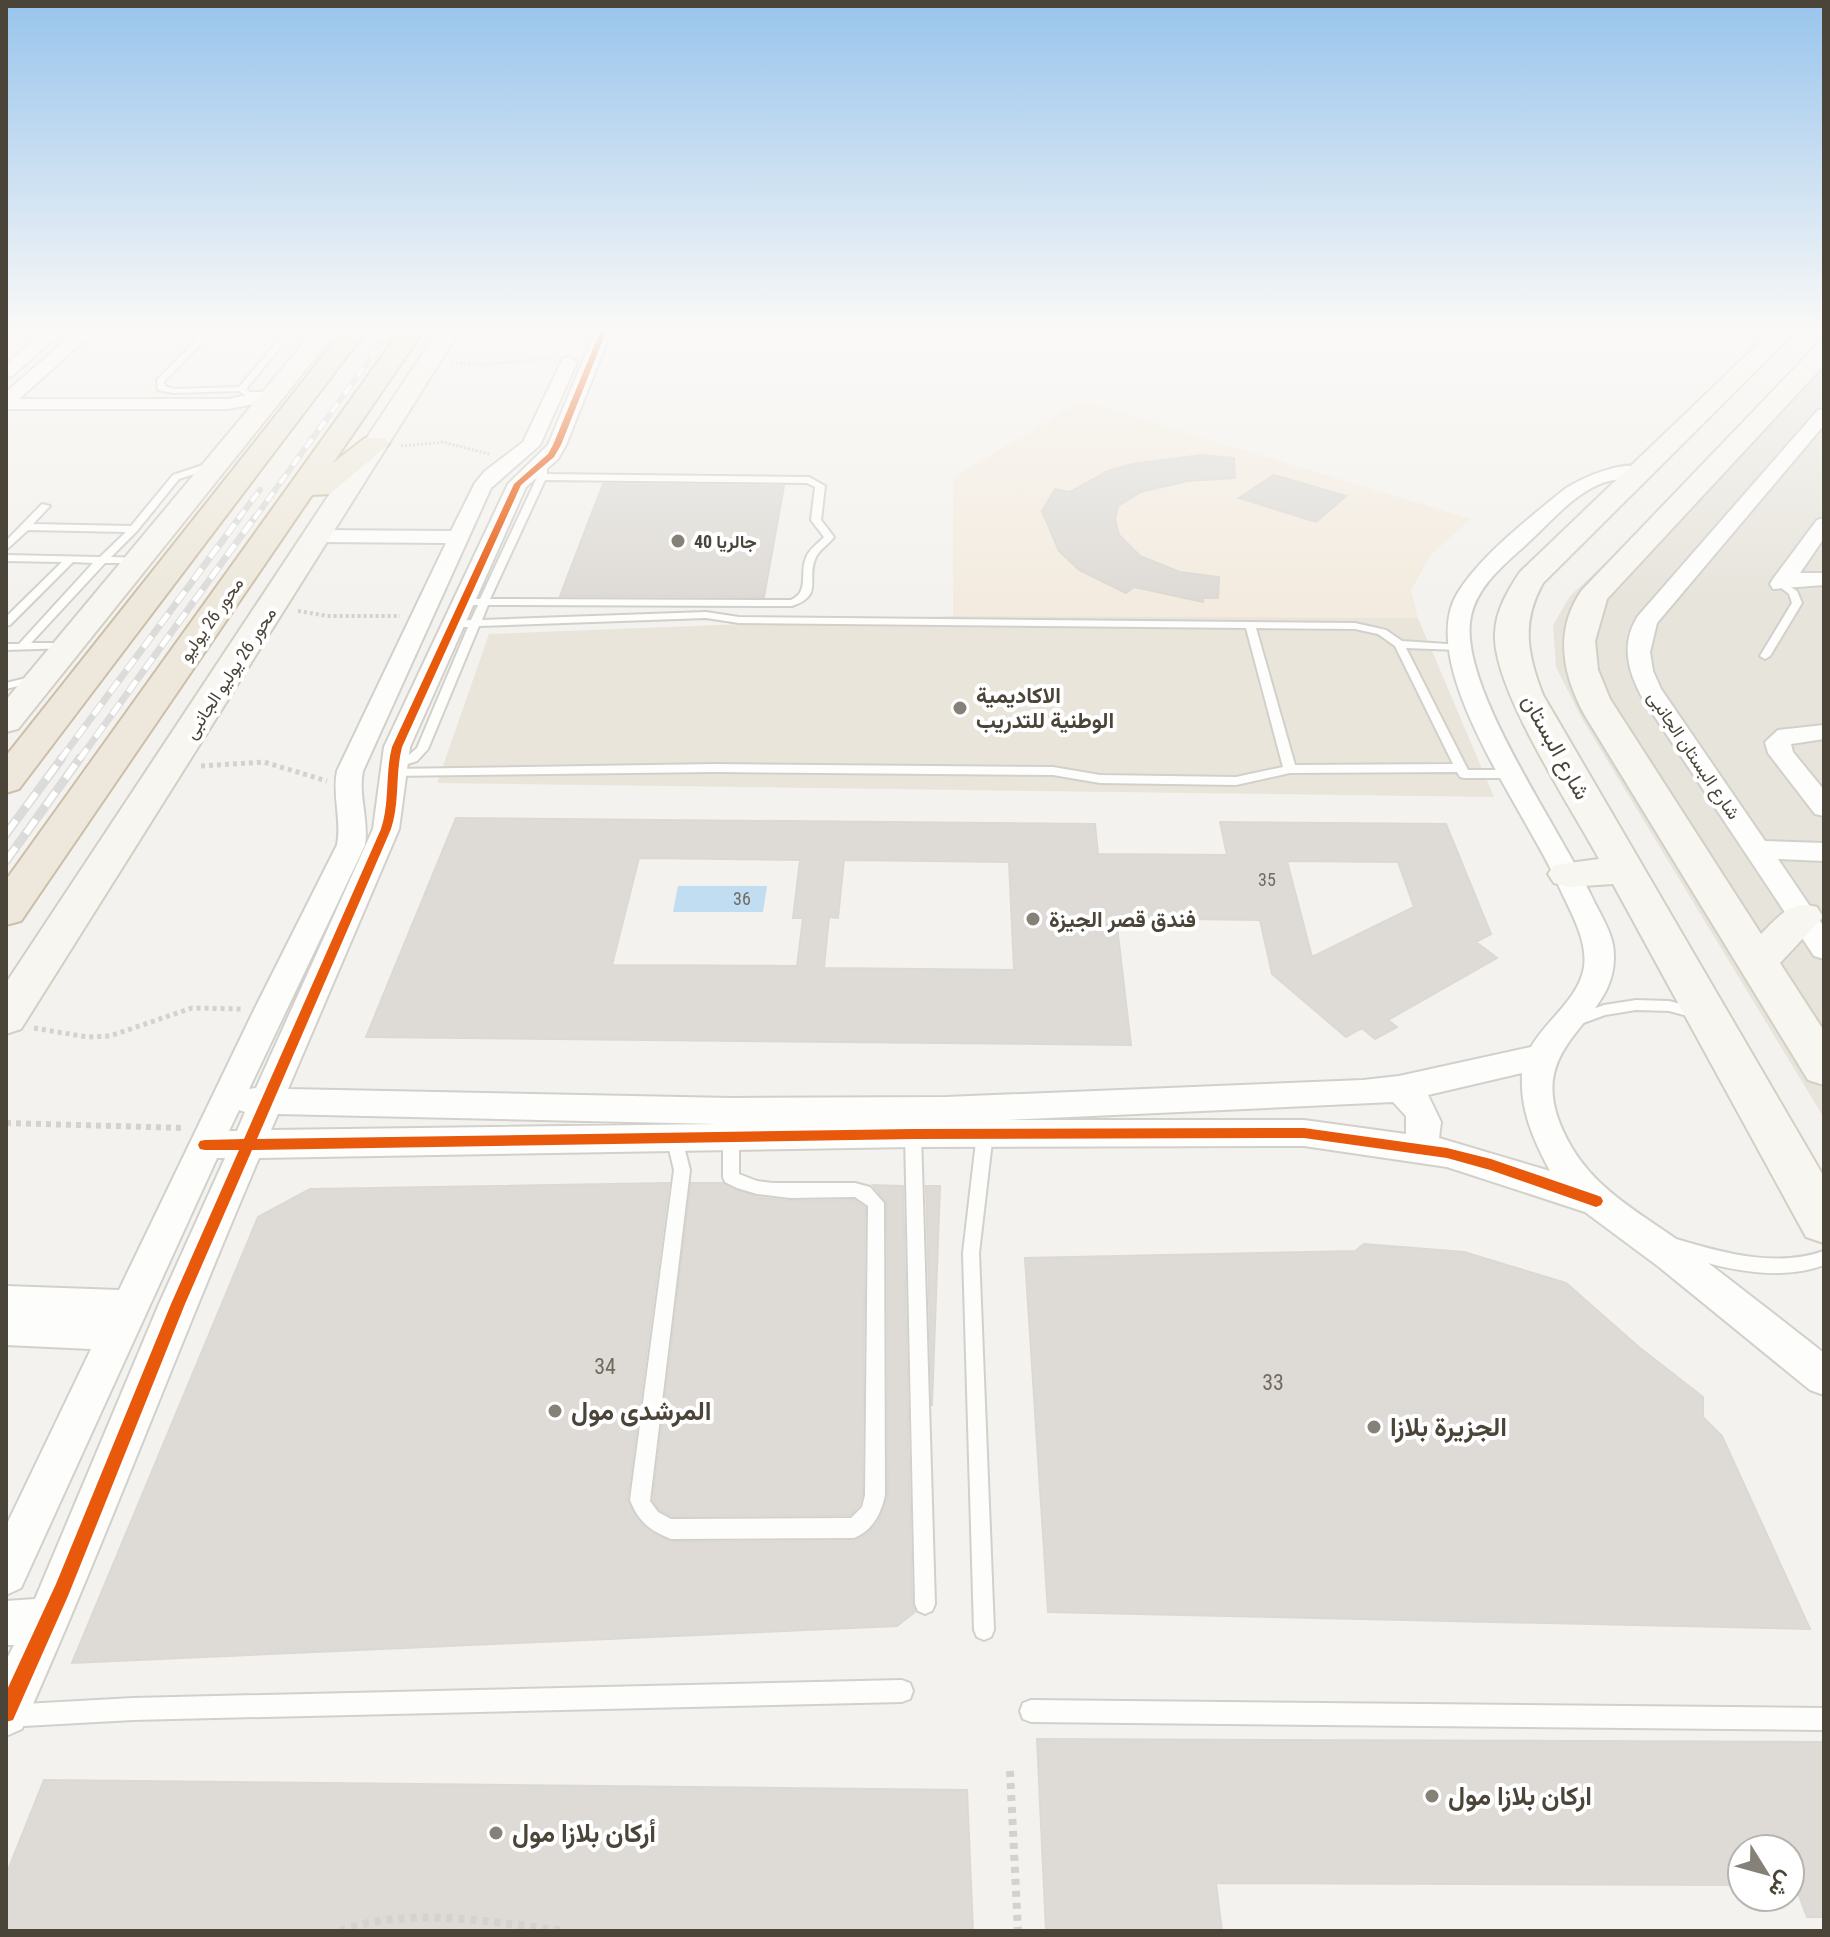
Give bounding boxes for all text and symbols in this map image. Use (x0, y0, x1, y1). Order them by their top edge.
place label: جالريا 40 (694, 531, 757, 553)
marker: جالريا 40 (669, 532, 687, 550)
street label: محور 26 يوليو (174, 573, 248, 665)
street label: محور 26 يوليو الجانبى (180, 603, 281, 743)
place label: الاكاديمية الوطنية للتدريب (976, 683, 1114, 734)
street label: شارع البستان الجانبى (1642, 687, 1745, 824)
street label: شارع البستان (1515, 690, 1595, 805)
marker: الاكاديمية الوطنية للتدريب (951, 699, 969, 717)
house number: 35 (1258, 869, 1276, 890)
house number: 36 (733, 888, 751, 909)
place label: فندق قصر الجيزة (1049, 907, 1196, 933)
marker: فندق قصر الجيزة (1024, 910, 1042, 928)
house number: 34 (594, 1354, 616, 1379)
house number: 33 (1262, 1370, 1284, 1395)
place label: المرشدى مول (571, 1396, 711, 1427)
marker: المرشدى مول (546, 1402, 564, 1420)
place label: الجزيرة بلازا (1390, 1412, 1507, 1443)
marker: الجزيرة بلازا (1365, 1418, 1383, 1436)
place label: اركان بلازا مول (1448, 1781, 1592, 1812)
marker: اركان بلازا مول (1423, 1787, 1441, 1805)
place label: أركان بلازا مول (512, 1818, 656, 1849)
marker: أركان بلازا مول (487, 1824, 505, 1842)
north arrow (1726, 1833, 1806, 1913)
text: ش (1763, 1866, 1800, 1903)

